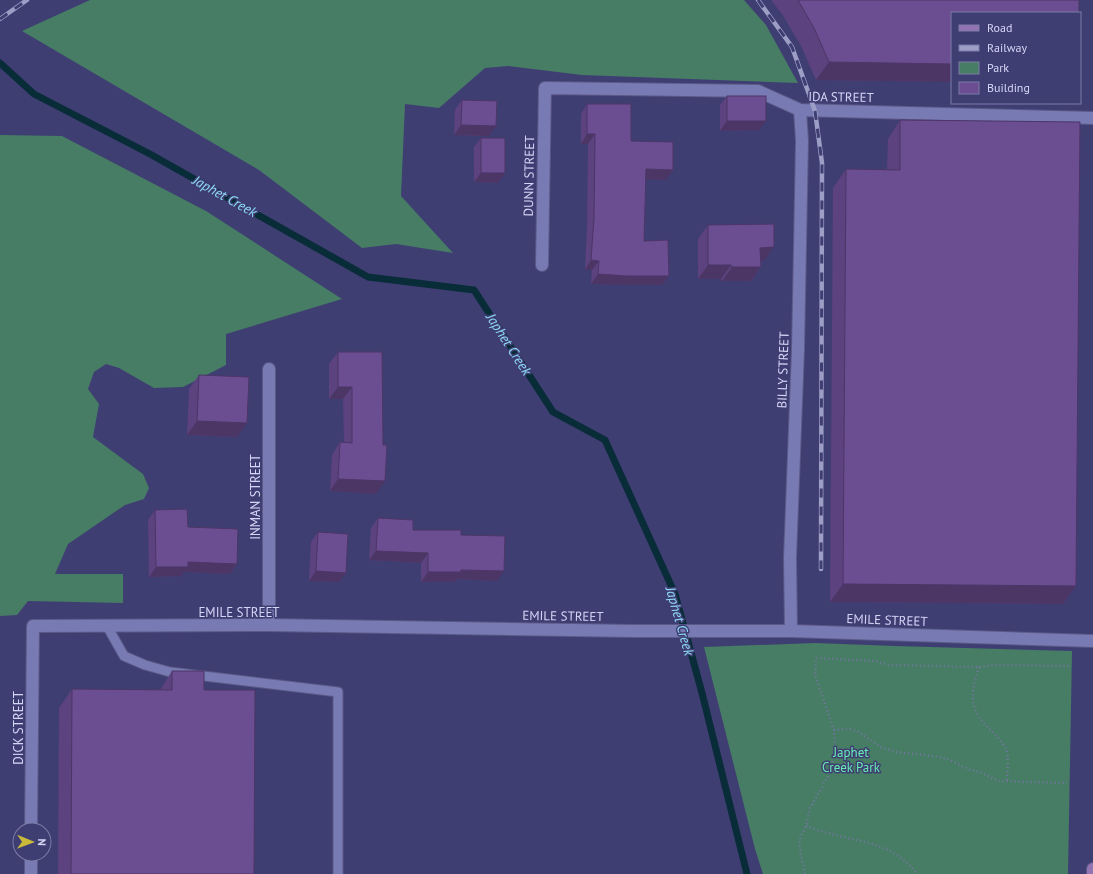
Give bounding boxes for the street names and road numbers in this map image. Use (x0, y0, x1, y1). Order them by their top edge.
street label: IDA STREET (808, 88, 874, 106)
street label: DUNN STREET (520, 135, 538, 217)
street label: BILLY STREET (773, 331, 793, 409)
street label: INMAN STREET (247, 454, 264, 540)
street label: EMILE STREET (198, 604, 280, 621)
street label: EMILE STREET (522, 607, 604, 625)
street label: EMILE STREET (846, 610, 928, 630)
street label: DICK STREET (10, 691, 27, 765)

